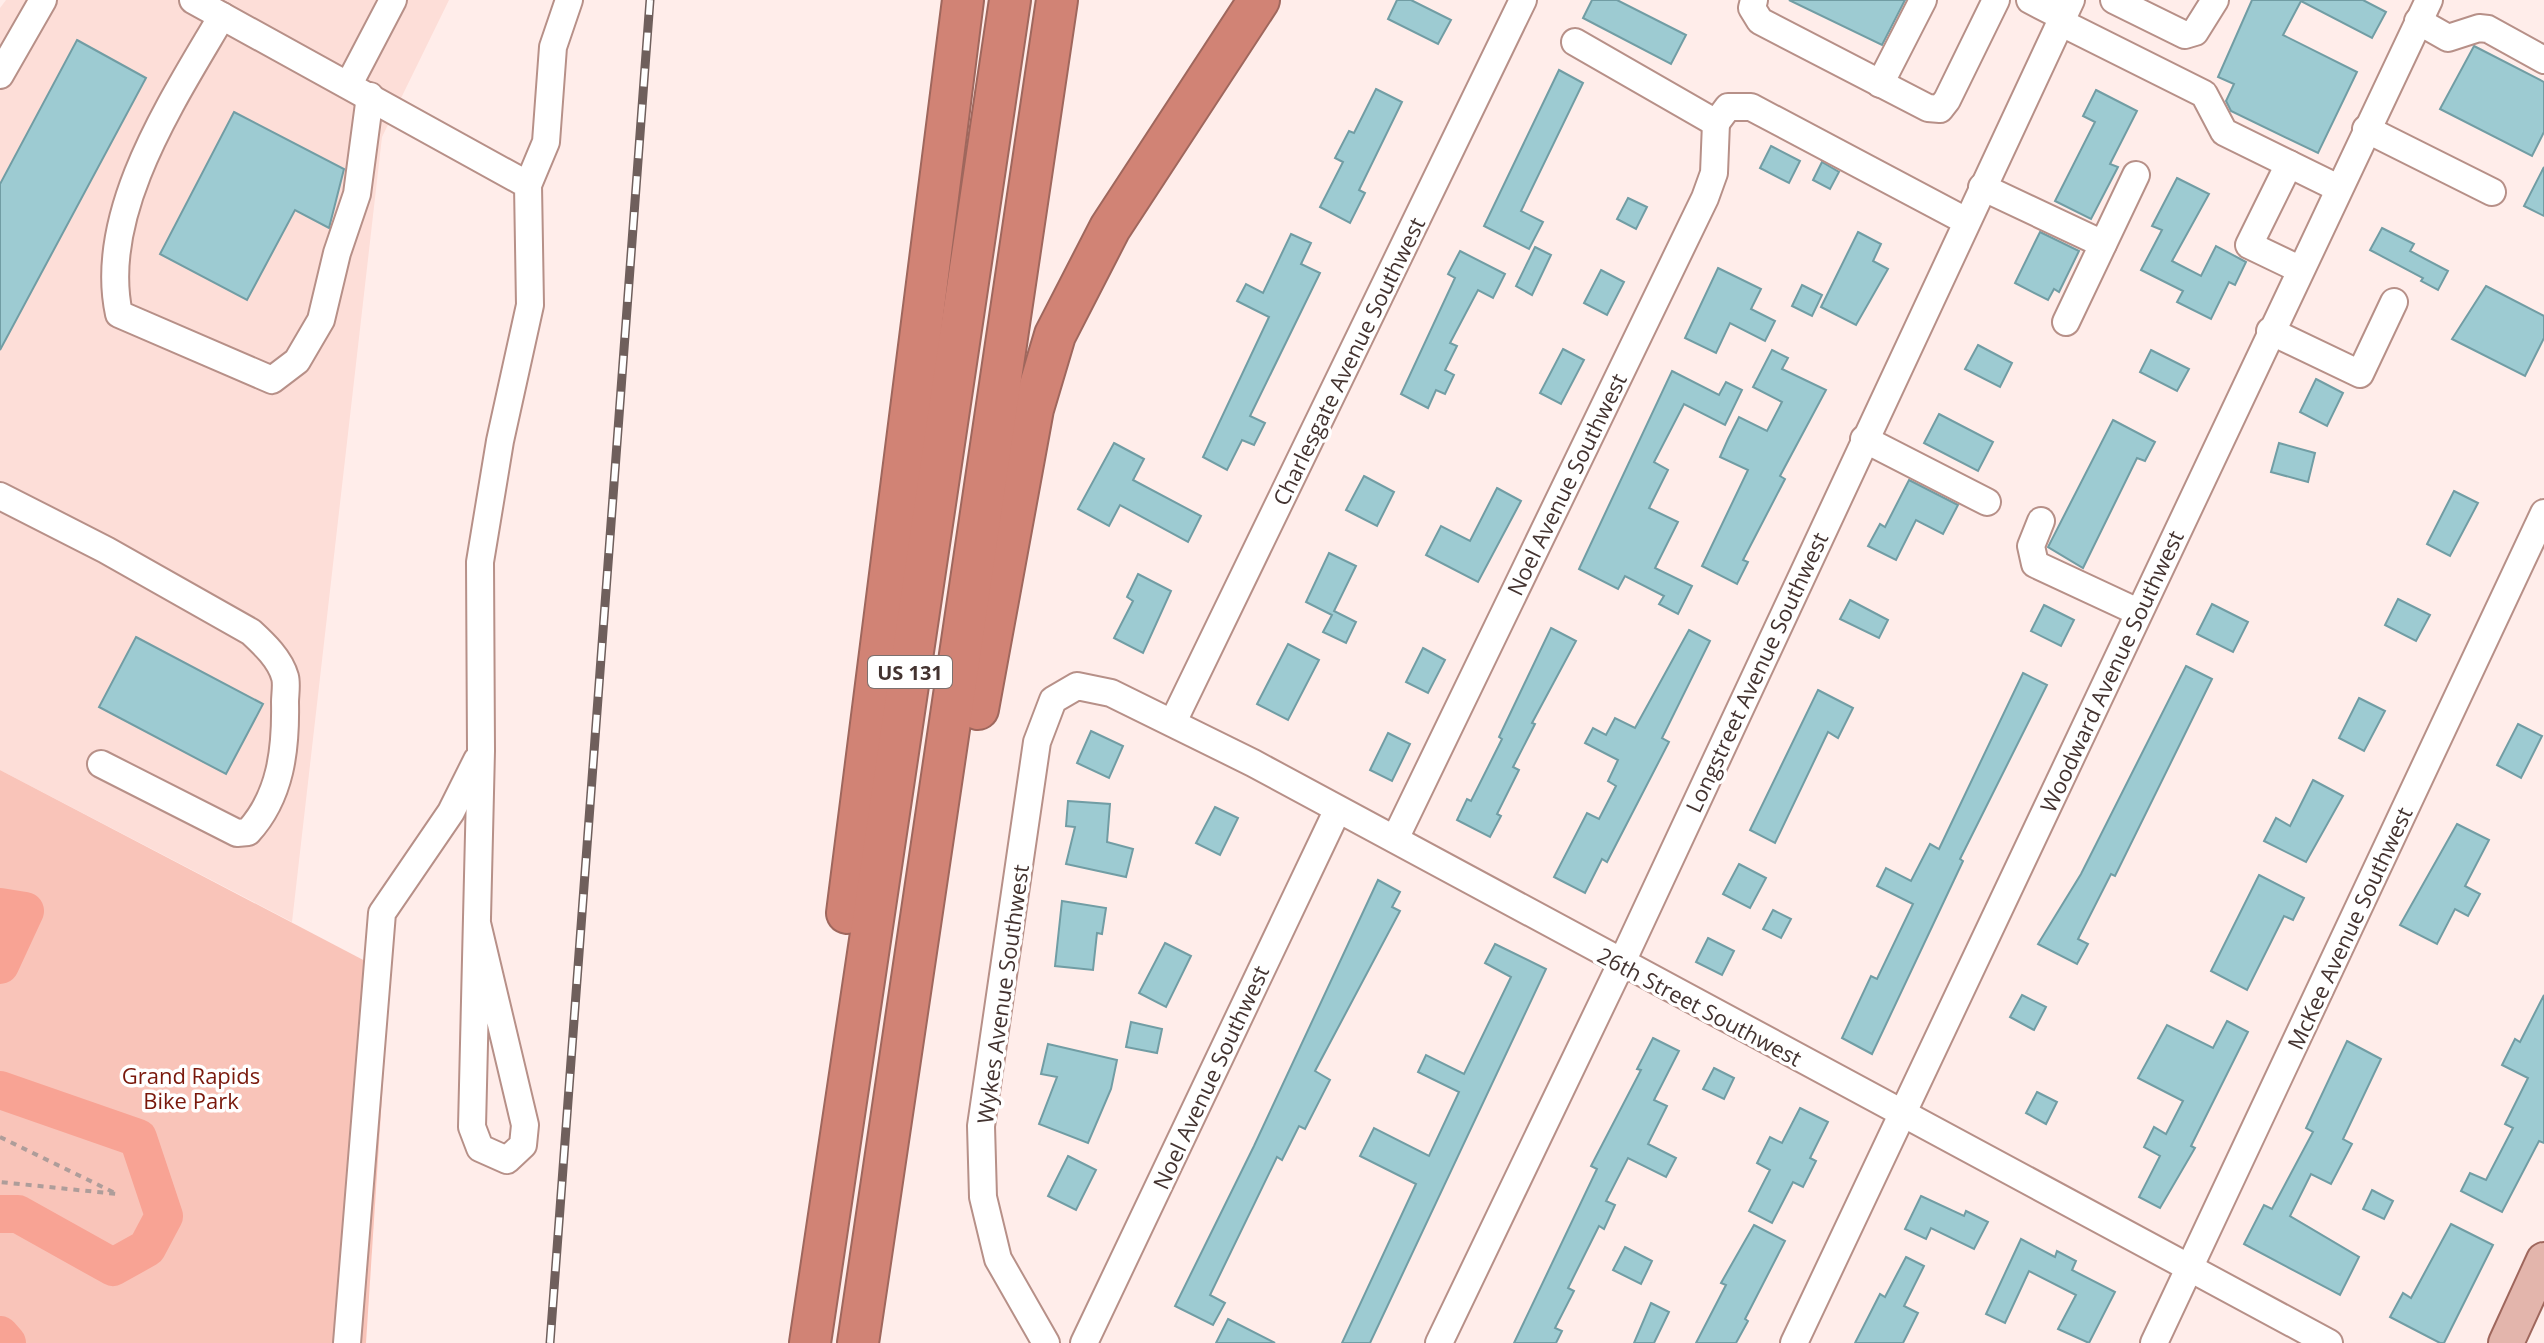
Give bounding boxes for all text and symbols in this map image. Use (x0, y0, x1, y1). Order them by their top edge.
street label: Charlesgate Avenue Southwest (1265, 212, 1431, 510)
street label: Noel Avenue Southwest (1499, 368, 1633, 600)
street label: Woodward Avenue Southwest (2032, 525, 2190, 817)
street label: Longstreet Avenue Southwest (1678, 527, 1834, 817)
road number: US 131 (868, 656, 952, 688)
street label: McKee Avenue Southwest (2280, 802, 2419, 1054)
street label: Wykes Avenue Southwest (969, 862, 1035, 1126)
street label: 26th Street Southwest (1593, 939, 1807, 1073)
street label: Noel Avenue Southwest (1145, 960, 1275, 1194)
park label: Grand Rapids Bike Park (122, 1060, 260, 1115)

